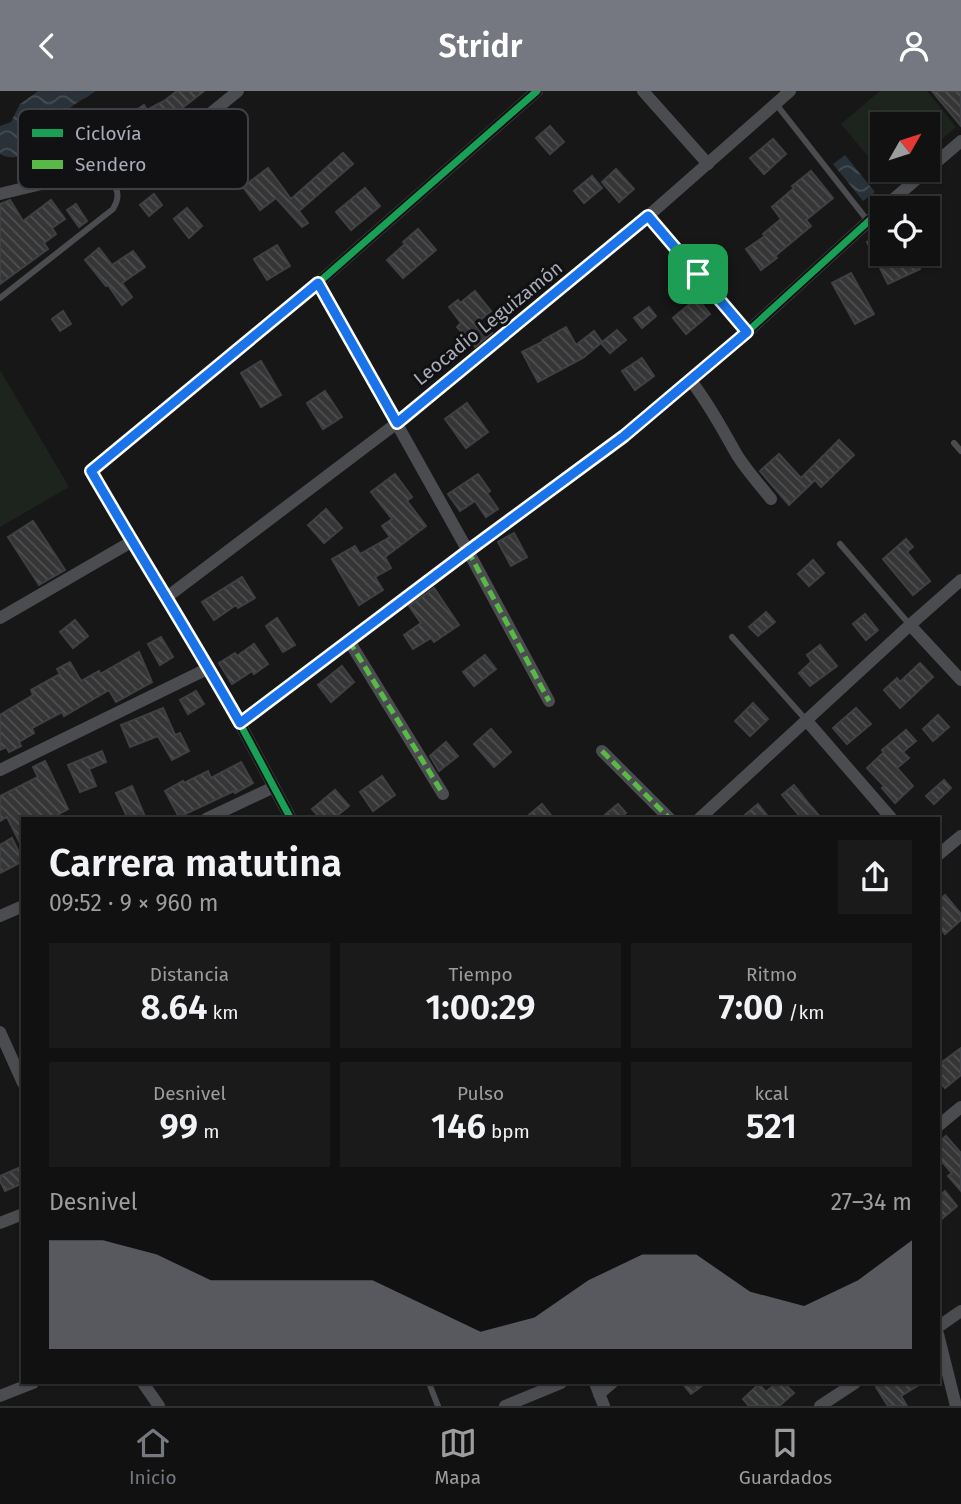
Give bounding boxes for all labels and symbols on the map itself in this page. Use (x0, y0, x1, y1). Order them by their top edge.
legend (18, 109, 248, 189)
north arrow (870, 112, 940, 182)
text: Ciclovía (75, 122, 142, 145)
text: Sendero (75, 153, 146, 176)
pin (668, 244, 728, 304)
street label: Leocadio Leguizamón (409, 256, 567, 390)

